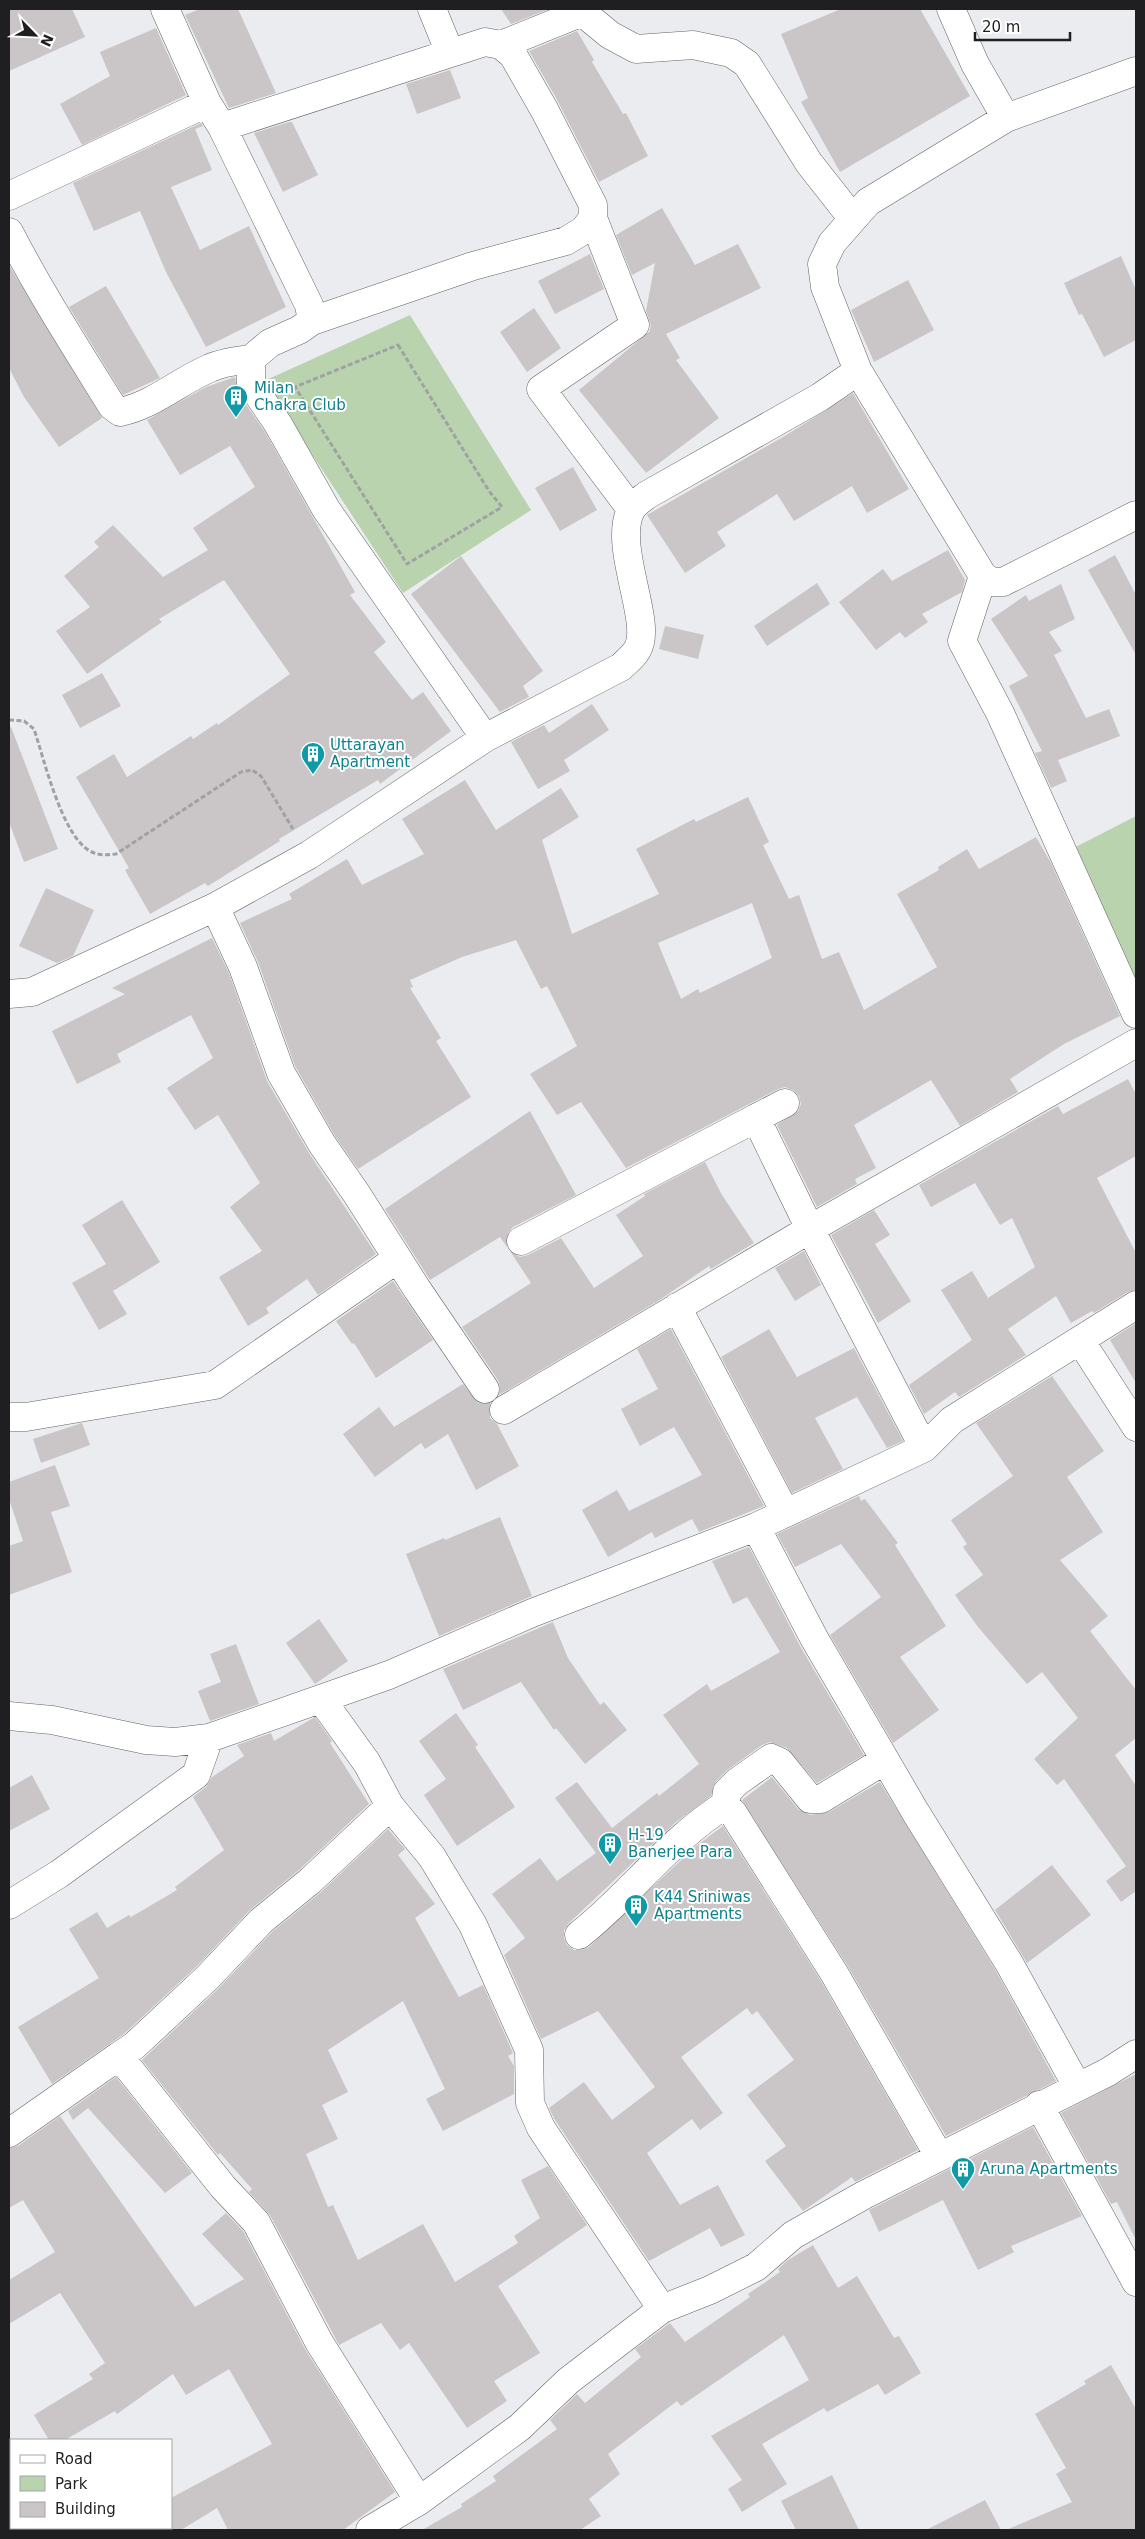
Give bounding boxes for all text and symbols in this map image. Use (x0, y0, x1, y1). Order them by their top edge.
north arrow (10, 10, 60, 60)
scale bar (975, 10, 1070, 42)
text: 20 m (982, 18, 1020, 36)
text: N (37, 32, 57, 49)
place label: Milan Chakra Club (254, 379, 346, 414)
building icon: Milan Chakra Club (223, 384, 249, 418)
place label: Uttarayan Apartment (330, 736, 410, 771)
building icon: Uttarayan Apartment (300, 741, 326, 775)
place label: H-19 Banerjee Para (628, 1826, 733, 1861)
building icon: H-19 Banerjee Para (597, 1831, 623, 1865)
place label: K44 Sriniwas Apartments (654, 1888, 751, 1923)
building icon: K44 Sriniwas Apartments (623, 1893, 649, 1927)
building icon: Aruna Apartments (950, 2156, 976, 2190)
place label: Aruna Apartments (980, 2160, 1118, 2178)
legend (10, 2439, 172, 2529)
text: Road (55, 2450, 93, 2468)
text: Park (55, 2475, 88, 2493)
text: Building (55, 2500, 116, 2518)

